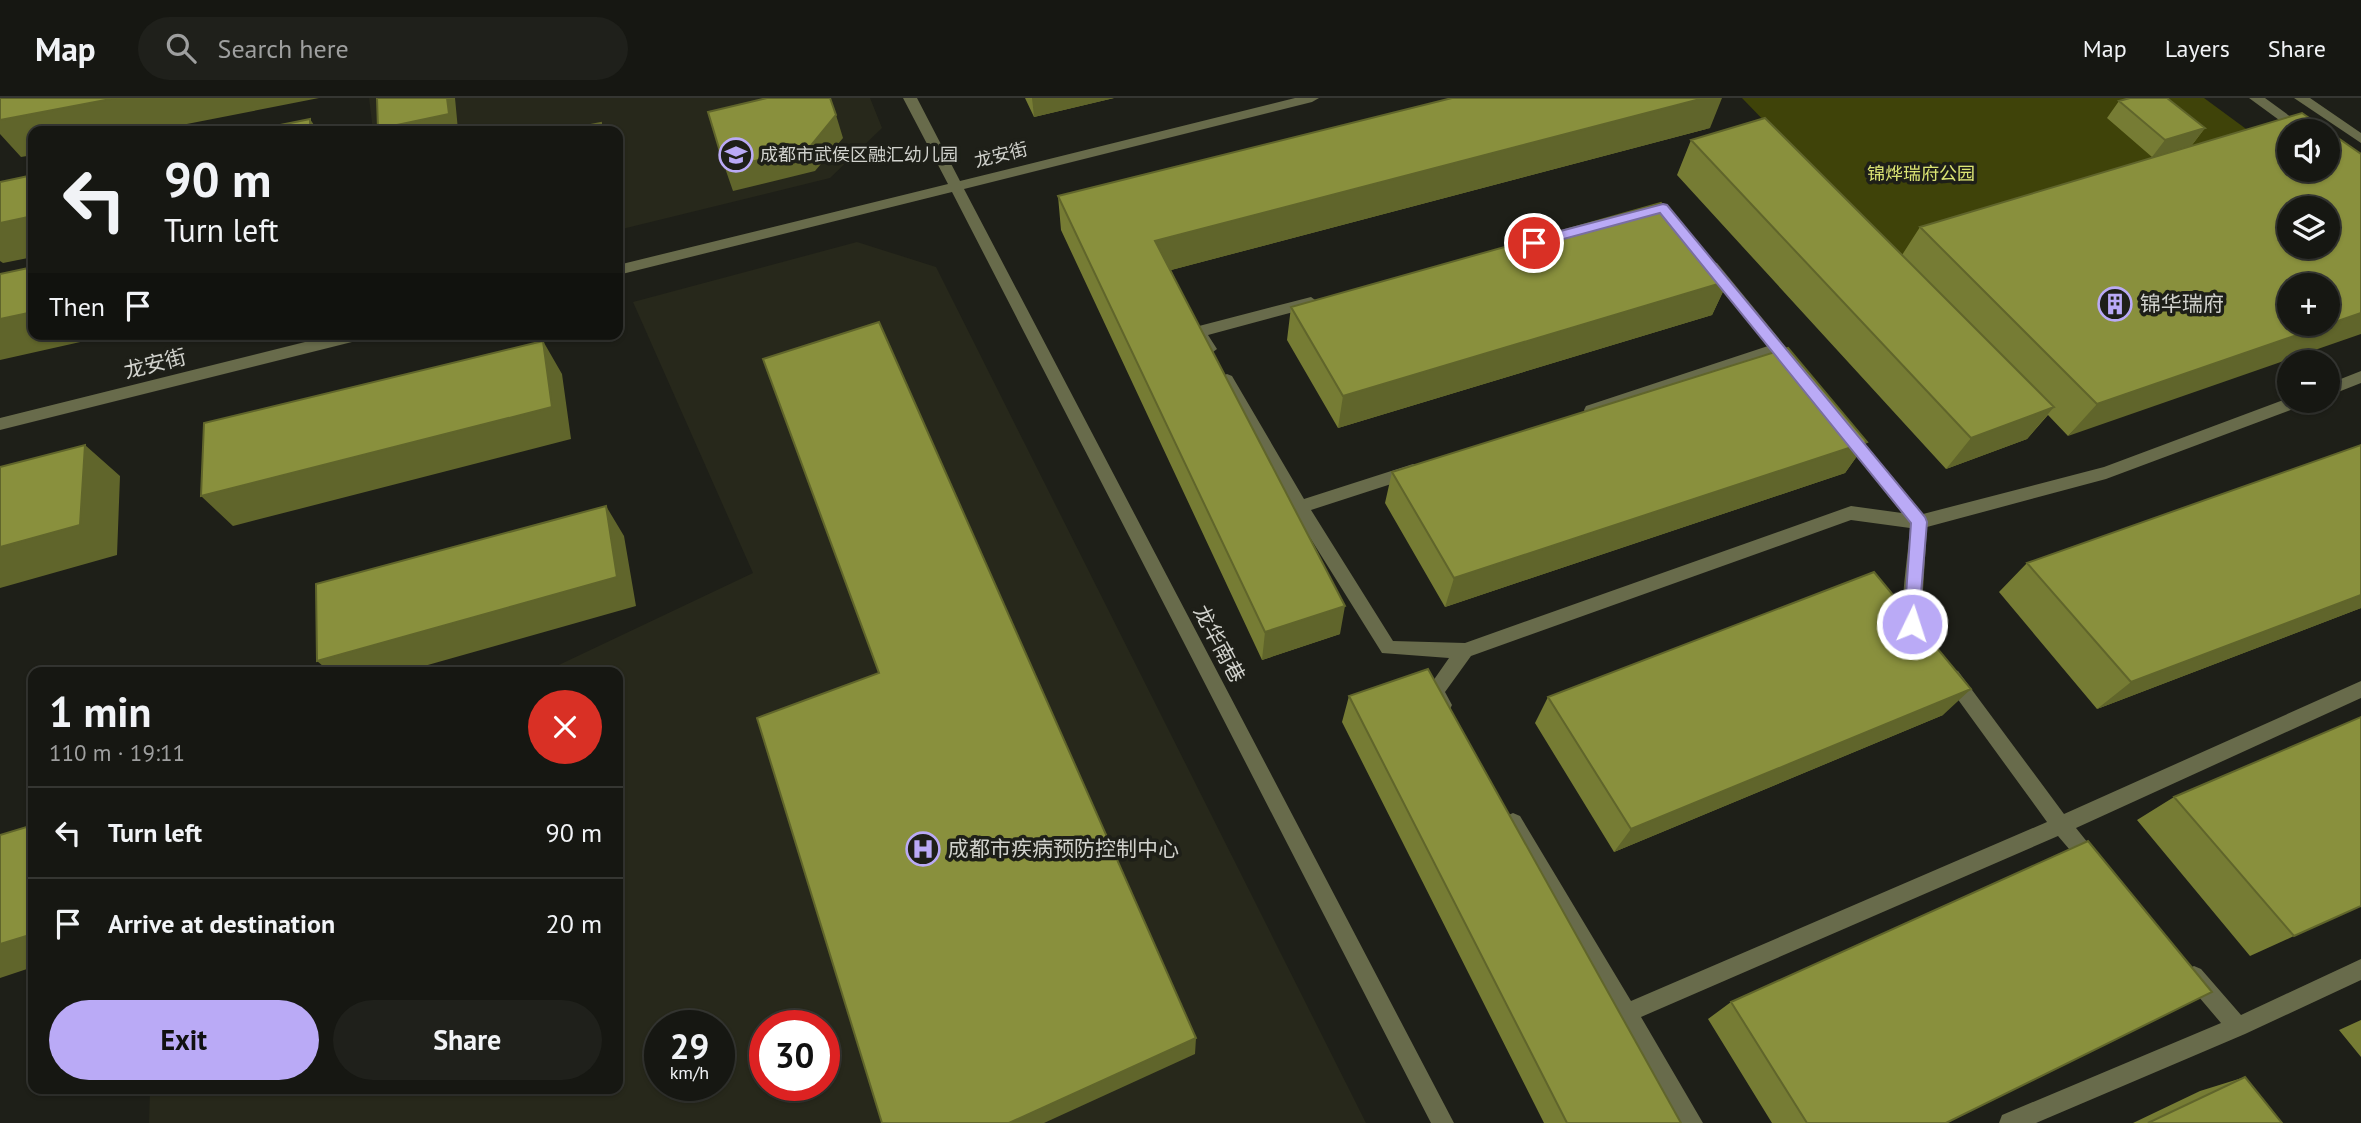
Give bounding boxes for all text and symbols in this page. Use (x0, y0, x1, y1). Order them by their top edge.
search box (138, 17, 628, 80)
text: Map (35, 27, 96, 70)
icon: search (162, 29, 200, 67)
text: Search here (218, 32, 349, 65)
text: Map (2083, 33, 2127, 64)
text: Layers (2165, 33, 2230, 64)
text: Share (2268, 33, 2326, 64)
map controls (2277, 119, 2340, 413)
button: sound (2277, 119, 2340, 182)
school or university icon: 成都市武侯区融汇幼儿园 (717, 136, 755, 174)
street label: 龙安街 (972, 137, 1030, 172)
place label: 成都市武侯区融汇幼儿园 (760, 143, 958, 166)
text: 90 m (164, 147, 271, 211)
icon: left (49, 154, 140, 245)
park label: 锦烨瑞府公园 (1867, 162, 1975, 185)
button: layers (2277, 196, 2340, 259)
text: Turn left (164, 209, 279, 251)
pin (1504, 213, 1564, 273)
icon: arrive (1515, 224, 1553, 262)
button: + (2277, 273, 2340, 336)
building icon: 锦华瑞府 (2096, 285, 2134, 323)
icon: arrive (119, 287, 157, 325)
text: Then (49, 290, 105, 323)
place label: 锦华瑞府 (2140, 290, 2224, 317)
street label: 龙安街 (121, 343, 189, 384)
button: − (2277, 350, 2340, 413)
position arrow (1875, 587, 1949, 661)
street label: 龙华南巷 (1188, 600, 1251, 687)
text: 1 min (49, 684, 151, 739)
button: close (528, 690, 602, 764)
text: 110 m · 19:11 (49, 738, 185, 767)
icon: left (49, 814, 87, 852)
text: Turn left (108, 816, 202, 849)
text: 90 m (546, 816, 602, 849)
hospital icon: 成都市疾病预防控制中心 (904, 830, 942, 868)
place label: 成都市疾病预防控制中心 (948, 835, 1179, 862)
icon: arrive (49, 905, 87, 943)
text: Arrive at destination (108, 907, 335, 940)
text: 20 m (546, 907, 602, 940)
button: Exit (49, 1000, 319, 1080)
button: Share (333, 1000, 602, 1080)
speed limit sign: 30 (749, 1010, 840, 1101)
text: 29 (670, 1023, 709, 1069)
text: km/h (670, 1061, 709, 1084)

